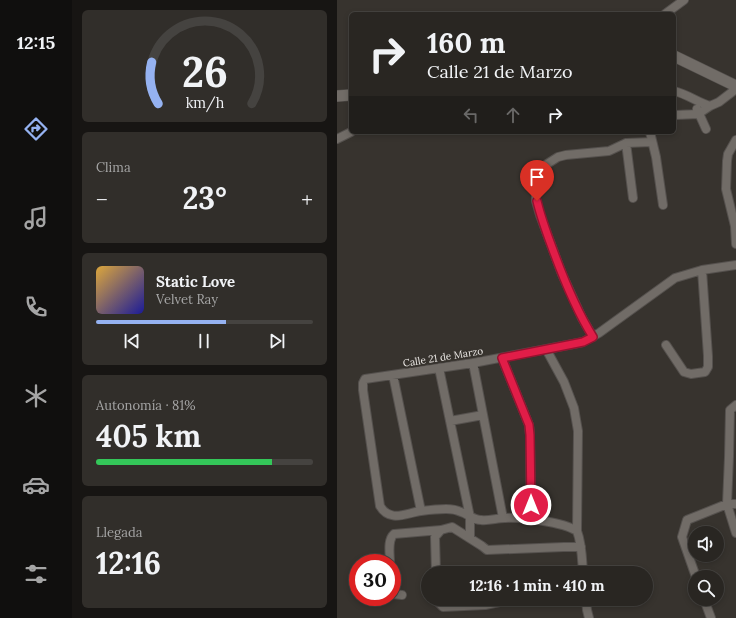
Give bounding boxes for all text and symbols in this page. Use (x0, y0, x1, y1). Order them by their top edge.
text: 160 m (427, 25, 505, 61)
icon: right (361, 28, 413, 80)
text: 12:15 (17, 31, 55, 54)
text: 26 (181, 45, 228, 98)
text: Calle 21 de Marzo (427, 60, 573, 83)
text: km/h (185, 93, 224, 112)
icon: left (460, 104, 482, 126)
icon: ahead (502, 104, 524, 126)
icon: right (544, 104, 566, 126)
icon: directions (22, 115, 50, 143)
text: Clima (96, 159, 131, 176)
pin (520, 160, 554, 201)
icon: arrive (526, 166, 548, 188)
text: 23° (182, 179, 227, 217)
text: − (96, 185, 108, 213)
text: + (301, 185, 313, 213)
icon: music (22, 204, 50, 232)
text: Static Love (156, 272, 235, 291)
text: Velvet Ray (156, 291, 218, 308)
icon: phone (22, 293, 50, 321)
icon: previous (121, 330, 143, 352)
icon: pause (193, 330, 215, 352)
icon: next (266, 330, 288, 352)
street label: Calle 21 de Marzo (402, 344, 484, 370)
icon: climate (22, 382, 50, 410)
text: Autonomía · 81% (96, 397, 195, 414)
text: 405 km (96, 417, 201, 455)
icon: car (22, 471, 50, 499)
position arrow (510, 484, 552, 526)
text: Llegada (96, 524, 142, 541)
map controls (688, 526, 724, 606)
button: sound (688, 526, 724, 562)
text: 12:16 (96, 544, 161, 582)
speed limit sign: 30 (349, 554, 401, 606)
icon: filters (22, 560, 50, 588)
button: search (688, 570, 724, 606)
text: 12:16 · 1 min · 410 m (469, 576, 605, 595)

